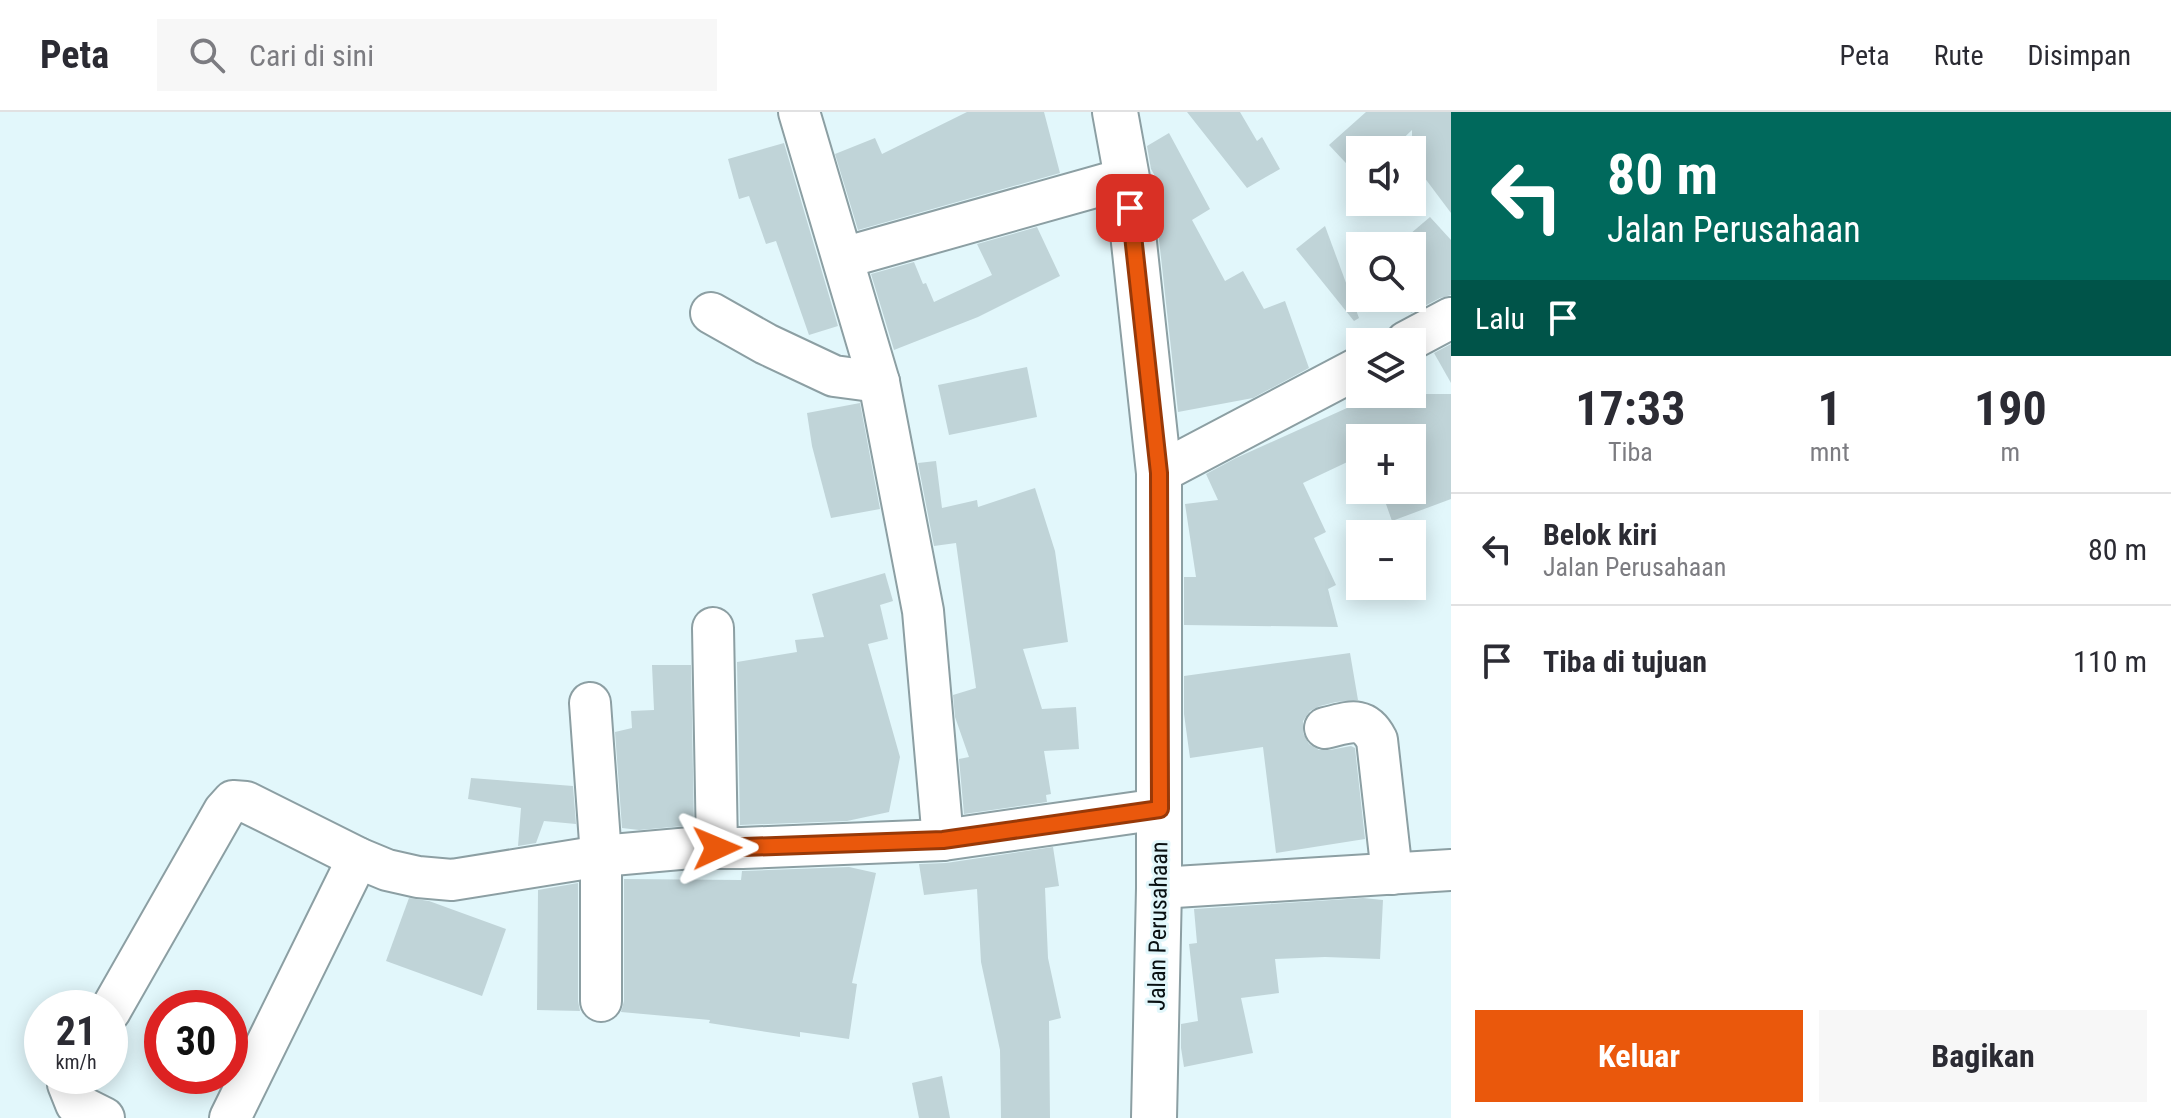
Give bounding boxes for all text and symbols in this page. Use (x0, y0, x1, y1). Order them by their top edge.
search box (157, 19, 717, 91)
text: Peta (40, 33, 109, 77)
icon: search (185, 33, 229, 77)
text: Cari di sini (249, 38, 374, 73)
text: Peta (1840, 39, 1890, 72)
text: Rute (1934, 39, 1984, 72)
text: Disimpan (2028, 39, 2131, 72)
map controls (1346, 136, 1426, 600)
button: sound (1346, 136, 1426, 216)
text: 80 m (1607, 142, 1718, 208)
icon: left (1475, 144, 1579, 248)
pin (1096, 174, 1164, 242)
icon: arrive (1108, 186, 1152, 230)
text: Jalan Perusahaan (1607, 209, 1861, 251)
button: search (1346, 232, 1426, 312)
icon: arrive (1541, 296, 1585, 340)
text: Lalu (1475, 301, 1525, 336)
button: layers (1346, 328, 1426, 408)
text: 17:33 (1575, 380, 1685, 437)
text: 1 (1818, 380, 1842, 437)
text: 190 (1974, 380, 2047, 437)
button: + (1346, 424, 1426, 504)
text: Tiba (1608, 437, 1653, 467)
text: mnt (1810, 437, 1850, 467)
text: m (2001, 437, 2020, 467)
text: Belok kiri (1543, 517, 1657, 552)
button: − (1346, 520, 1426, 600)
icon: left (1475, 527, 1519, 571)
text: 80 m (2088, 532, 2147, 567)
text: Jalan Perusahaan (1543, 552, 1726, 582)
icon: arrive (1475, 639, 1519, 683)
text: Tiba di tujuan (1543, 644, 1707, 679)
text: 110 m (2073, 644, 2147, 679)
position arrow (675, 806, 759, 890)
street label: Jalan Perusahaan (1143, 841, 1173, 1011)
speed limit sign: 30 (144, 990, 248, 1094)
text: 21 (56, 1008, 96, 1055)
button: Keluar (1475, 1010, 1803, 1102)
button: Bagikan (1819, 1010, 2147, 1102)
text: km/h (55, 1050, 97, 1074)

